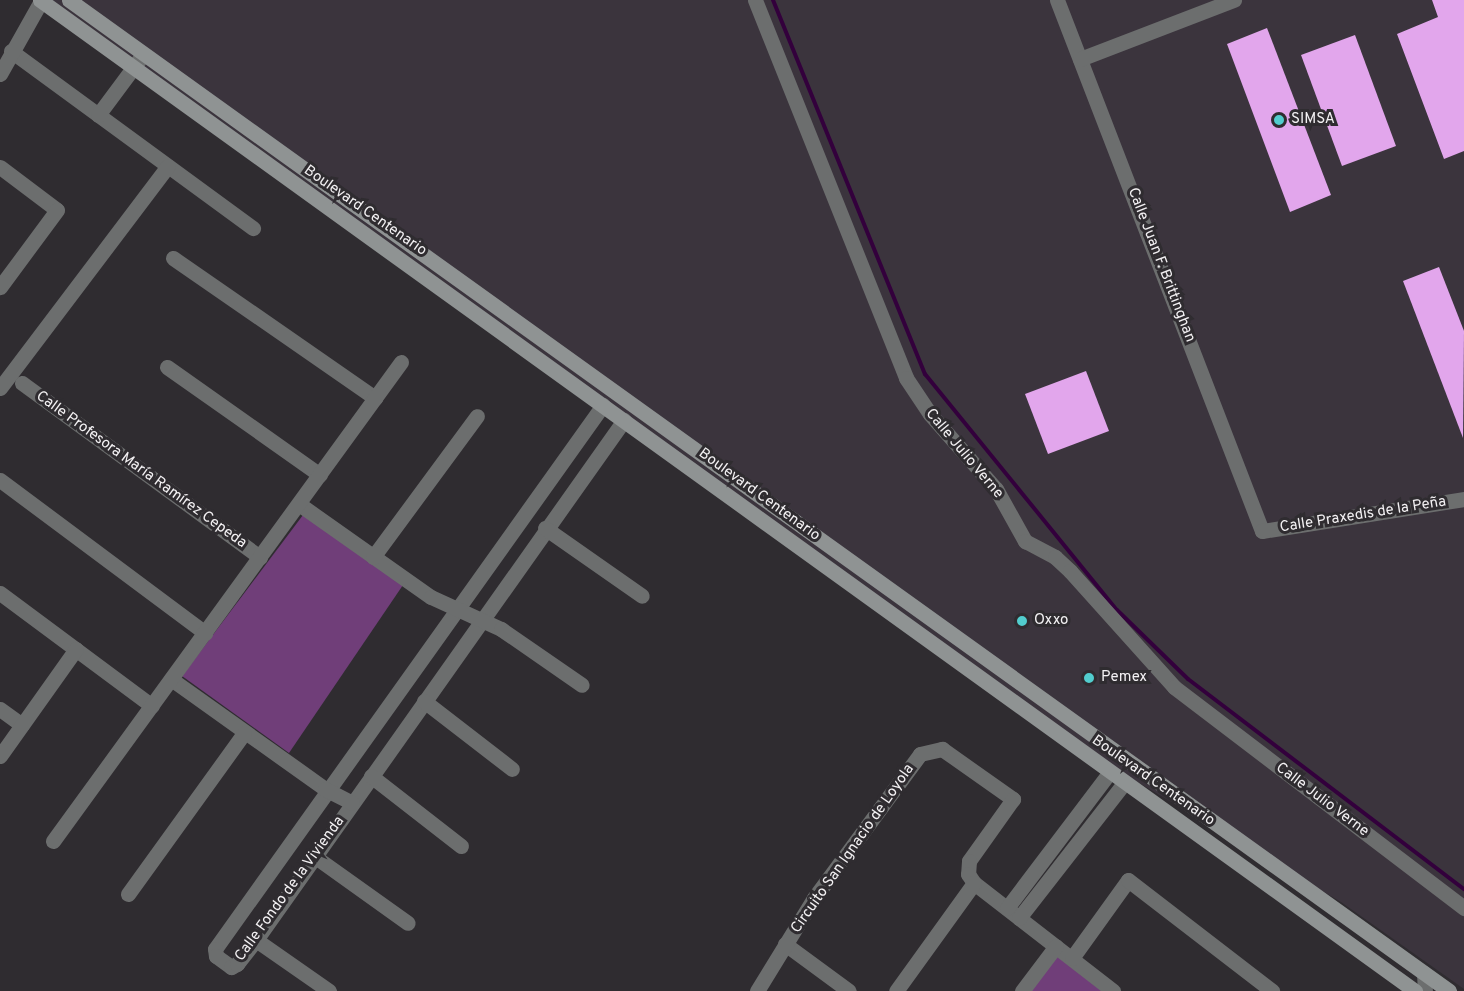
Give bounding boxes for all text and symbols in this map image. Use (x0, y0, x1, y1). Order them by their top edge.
place label: SIMSA (1291, 111, 1335, 129)
marker: SIMSA (1272, 113, 1286, 127)
street label: Boulevard Centenario (300, 162, 430, 260)
street label: Calle Juan F. Brittinghan (1123, 185, 1199, 345)
street label: Calle Profesora María Ramírez Cepeda (32, 388, 250, 552)
street label: Calle Julio Verne (921, 405, 1007, 503)
street label: Boulevard Centenario (695, 445, 823, 545)
street label: Calle Praxedis de la Peña (1279, 493, 1447, 537)
place label: Oxxo (1034, 612, 1068, 630)
marker: Oxxo (1015, 614, 1029, 628)
place label: Pemex (1101, 669, 1147, 687)
marker: Pemex (1082, 671, 1096, 685)
street label: Boulevard Centenario (1088, 732, 1218, 830)
street label: Calle Julio Verne (1272, 759, 1372, 841)
street label: Circuito San Ignacio de Loyola (788, 761, 918, 937)
street label: Calle Fondo de la Vivienda (231, 813, 349, 965)

